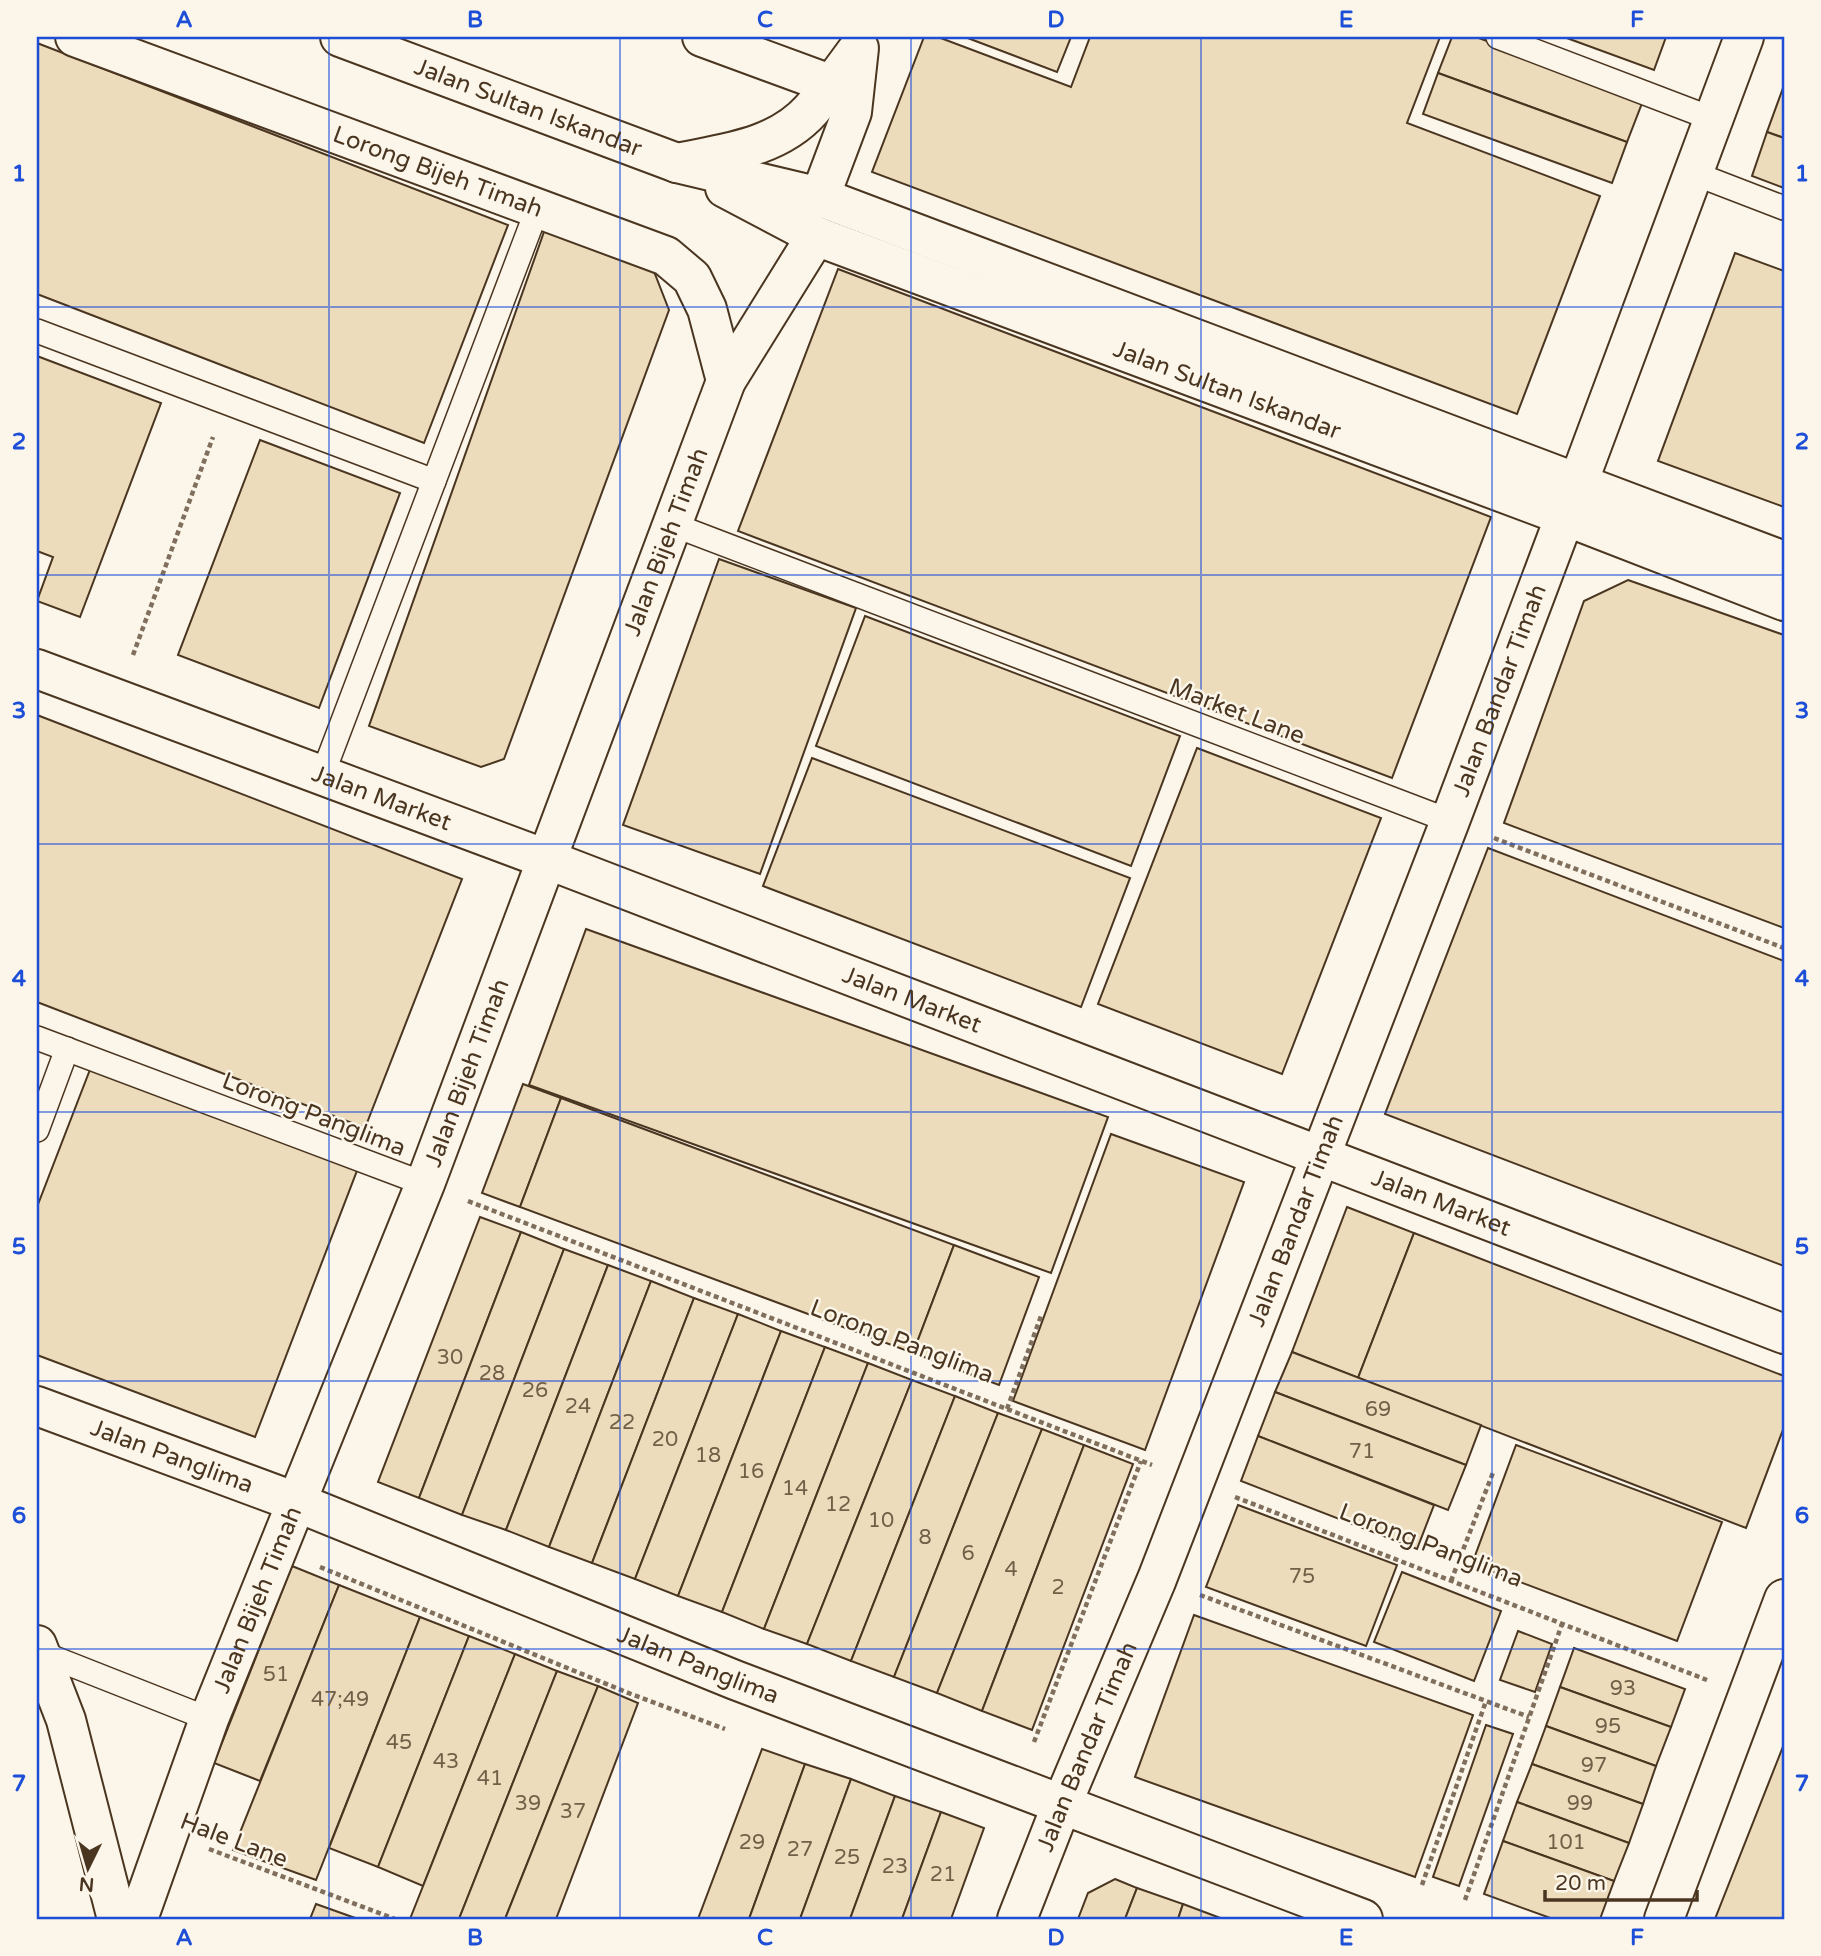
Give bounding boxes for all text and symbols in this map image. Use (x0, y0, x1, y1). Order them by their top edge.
text: A (175, 6, 193, 34)
text: B (467, 6, 483, 34)
text: C (757, 6, 773, 34)
text: D (1047, 6, 1065, 34)
text: E (1339, 6, 1353, 34)
text: F (1630, 6, 1644, 34)
street label: Jalan Sultan Iskandar (410, 52, 647, 164)
street label: Lorong Bijeh Timah (329, 120, 547, 224)
text: 1 (12, 160, 26, 188)
text: 1 (1795, 160, 1809, 188)
street label: Jalan Sultan Iskandar (1109, 335, 1346, 446)
text: 2 (12, 428, 26, 456)
text: 2 (1795, 428, 1809, 456)
street label: Jalan Bijeh Timah (618, 444, 715, 640)
street label: Jalan Bandar Timah (1447, 580, 1553, 801)
street label: Market Lane (1165, 672, 1309, 751)
text: 3 (12, 697, 26, 725)
text: 3 (1795, 697, 1809, 725)
street label: Jalan Market (308, 759, 455, 837)
street label: Jalan Market (838, 960, 985, 1040)
text: 4 (12, 965, 27, 993)
text: 4 (1795, 965, 1810, 993)
street label: Jalan Bijeh Timah (419, 975, 516, 1171)
street label: Lorong Panglima (218, 1066, 410, 1163)
street label: Jalan Bandar Timah (1242, 1111, 1350, 1331)
street label: Jalan Market (1368, 1163, 1515, 1243)
text: 5 (12, 1233, 26, 1261)
text: 5 (1795, 1233, 1809, 1261)
street label: Lorong Panglima (806, 1293, 998, 1390)
house number: 30 (437, 1345, 463, 1370)
house number: 28 (479, 1361, 505, 1386)
house number: 26 (522, 1378, 548, 1403)
house number: 24 (565, 1394, 591, 1419)
house number: 69 (1365, 1397, 1391, 1422)
house number: 22 (609, 1410, 635, 1435)
street label: Jalan Panglima (86, 1413, 257, 1500)
house number: 20 (652, 1427, 678, 1452)
house number: 71 (1349, 1439, 1375, 1464)
house number: 18 (695, 1443, 721, 1468)
house number: 16 (738, 1459, 764, 1484)
house number: 14 (782, 1476, 808, 1501)
house number: 12 (825, 1492, 851, 1517)
street label: Lorong Panglima (1335, 1497, 1527, 1594)
text: 6 (12, 1502, 26, 1530)
street label: Jalan Bijeh Timah (207, 1502, 308, 1697)
text: 6 (1795, 1502, 1809, 1530)
house number: 10 (868, 1508, 894, 1533)
house number: 8 (918, 1525, 932, 1550)
house number: 6 (961, 1541, 975, 1566)
house number: 4 (1004, 1557, 1018, 1582)
house number: 75 (1289, 1564, 1315, 1589)
house number: 2 (1051, 1575, 1065, 1600)
street label: Jalan Panglima (613, 1620, 783, 1710)
street label: Jalan Bandar Timah (1031, 1638, 1144, 1856)
house number: 51 (263, 1662, 289, 1687)
house number: 93 (1610, 1676, 1636, 1701)
house number: 47;49 (311, 1687, 369, 1712)
house number: 95 (1595, 1714, 1621, 1739)
house number: 45 (386, 1730, 412, 1755)
house number: 43 (433, 1749, 459, 1774)
house number: 97 (1581, 1753, 1607, 1778)
house number: 41 (477, 1766, 503, 1791)
text: 7 (12, 1770, 26, 1798)
text: 7 (1795, 1770, 1809, 1798)
house number: 39 (515, 1791, 541, 1816)
house number: 99 (1567, 1791, 1593, 1816)
house number: 37 (560, 1799, 586, 1824)
street label: Hale Lane (176, 1807, 292, 1874)
house number: 29 (739, 1830, 765, 1855)
house number: 101 (1546, 1830, 1586, 1855)
north arrow (52, 1834, 122, 1904)
house number: 27 (787, 1837, 813, 1862)
house number: 25 (834, 1845, 860, 1870)
house number: 23 (882, 1854, 908, 1879)
scale bar (1545, 1858, 1697, 1902)
house number: 21 (930, 1862, 956, 1887)
text: 20 m (1555, 1871, 1606, 1896)
text: N (78, 1872, 95, 1896)
text: A (175, 1924, 193, 1952)
text: B (467, 1924, 483, 1952)
text: C (757, 1924, 773, 1952)
text: D (1047, 1924, 1065, 1952)
text: E (1339, 1924, 1353, 1952)
text: F (1630, 1924, 1644, 1952)

